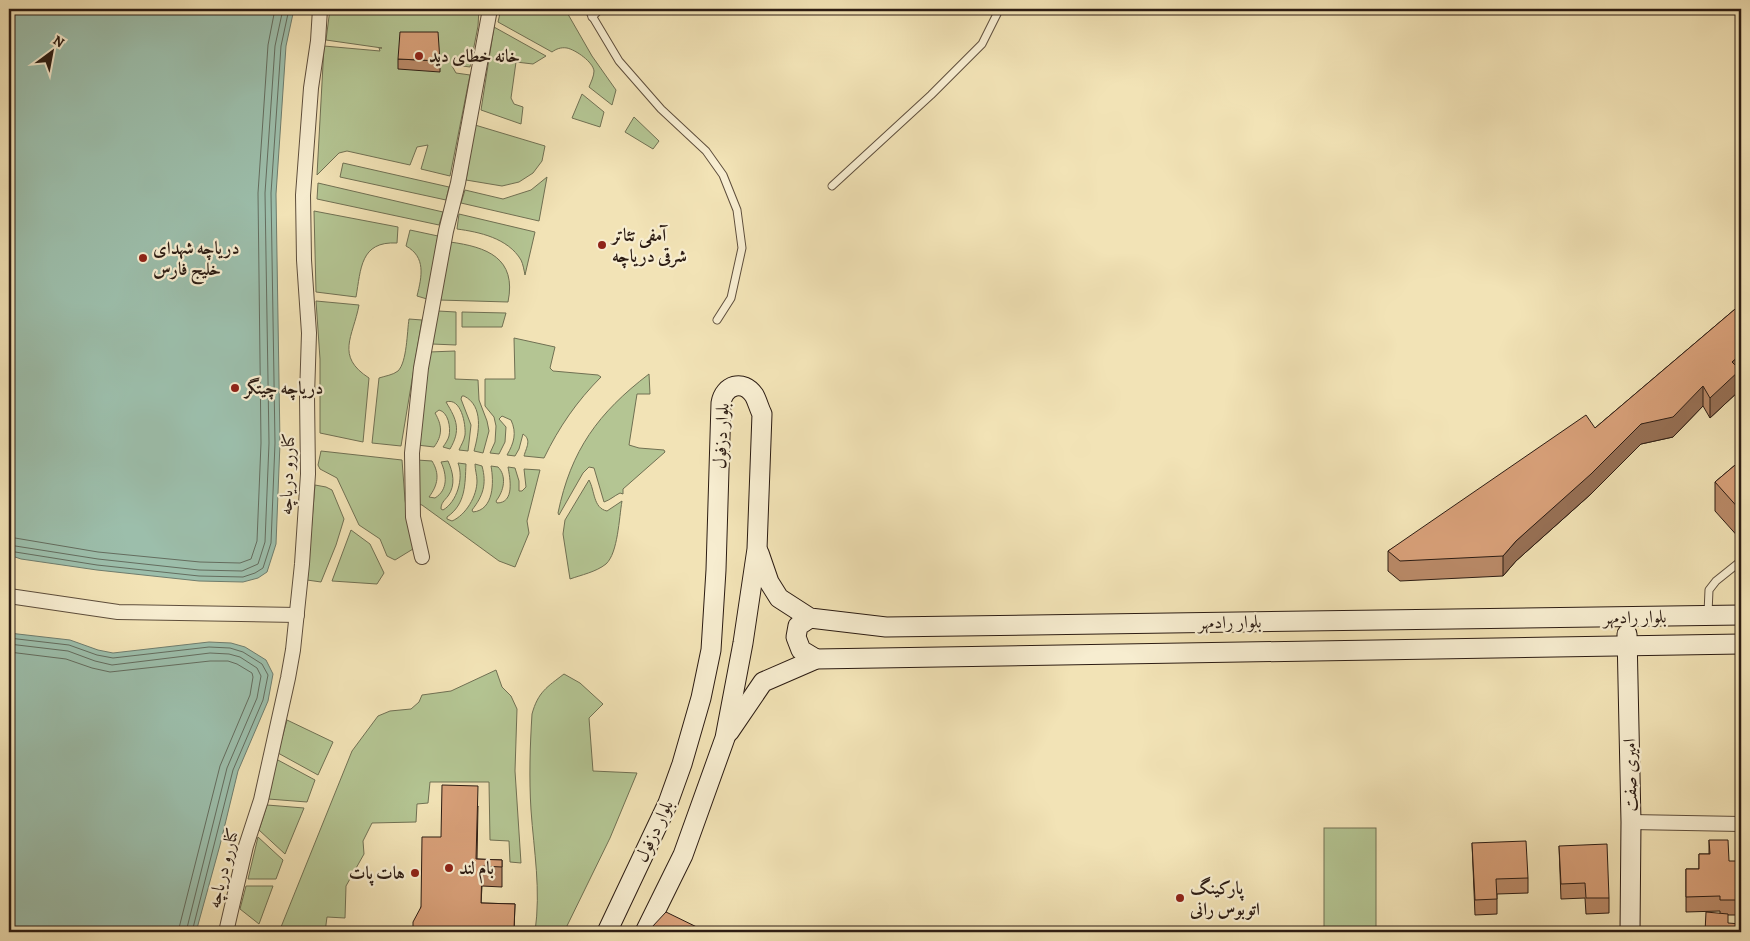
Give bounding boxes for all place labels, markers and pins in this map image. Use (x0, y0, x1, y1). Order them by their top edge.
place label: خانه خطای دید (429, 44, 520, 68)
marker: خانه خطای دید (413, 50, 425, 62)
place label: آمفی تئاتر شرقی دریاچه (610, 223, 687, 269)
place label: دریاچه شهدای خلیج فارس (153, 236, 240, 285)
marker: آمفی تئاتر شرقی دریاچه (596, 239, 608, 251)
marker: دریاچه شهدای خلیج فارس (137, 252, 149, 264)
place label: دریاچه چیتگر (243, 376, 323, 401)
marker: دریاچه چیتگر (229, 382, 241, 394)
place label: بام لند (459, 856, 494, 884)
place label: هات پات (349, 861, 405, 886)
marker: بام لند (443, 862, 455, 874)
marker: هات پات (409, 867, 421, 879)
place label: پارکینگ اتوبوس رانی (1189, 876, 1260, 921)
marker: پارکینگ اتوبوس رانی (1174, 892, 1186, 904)

